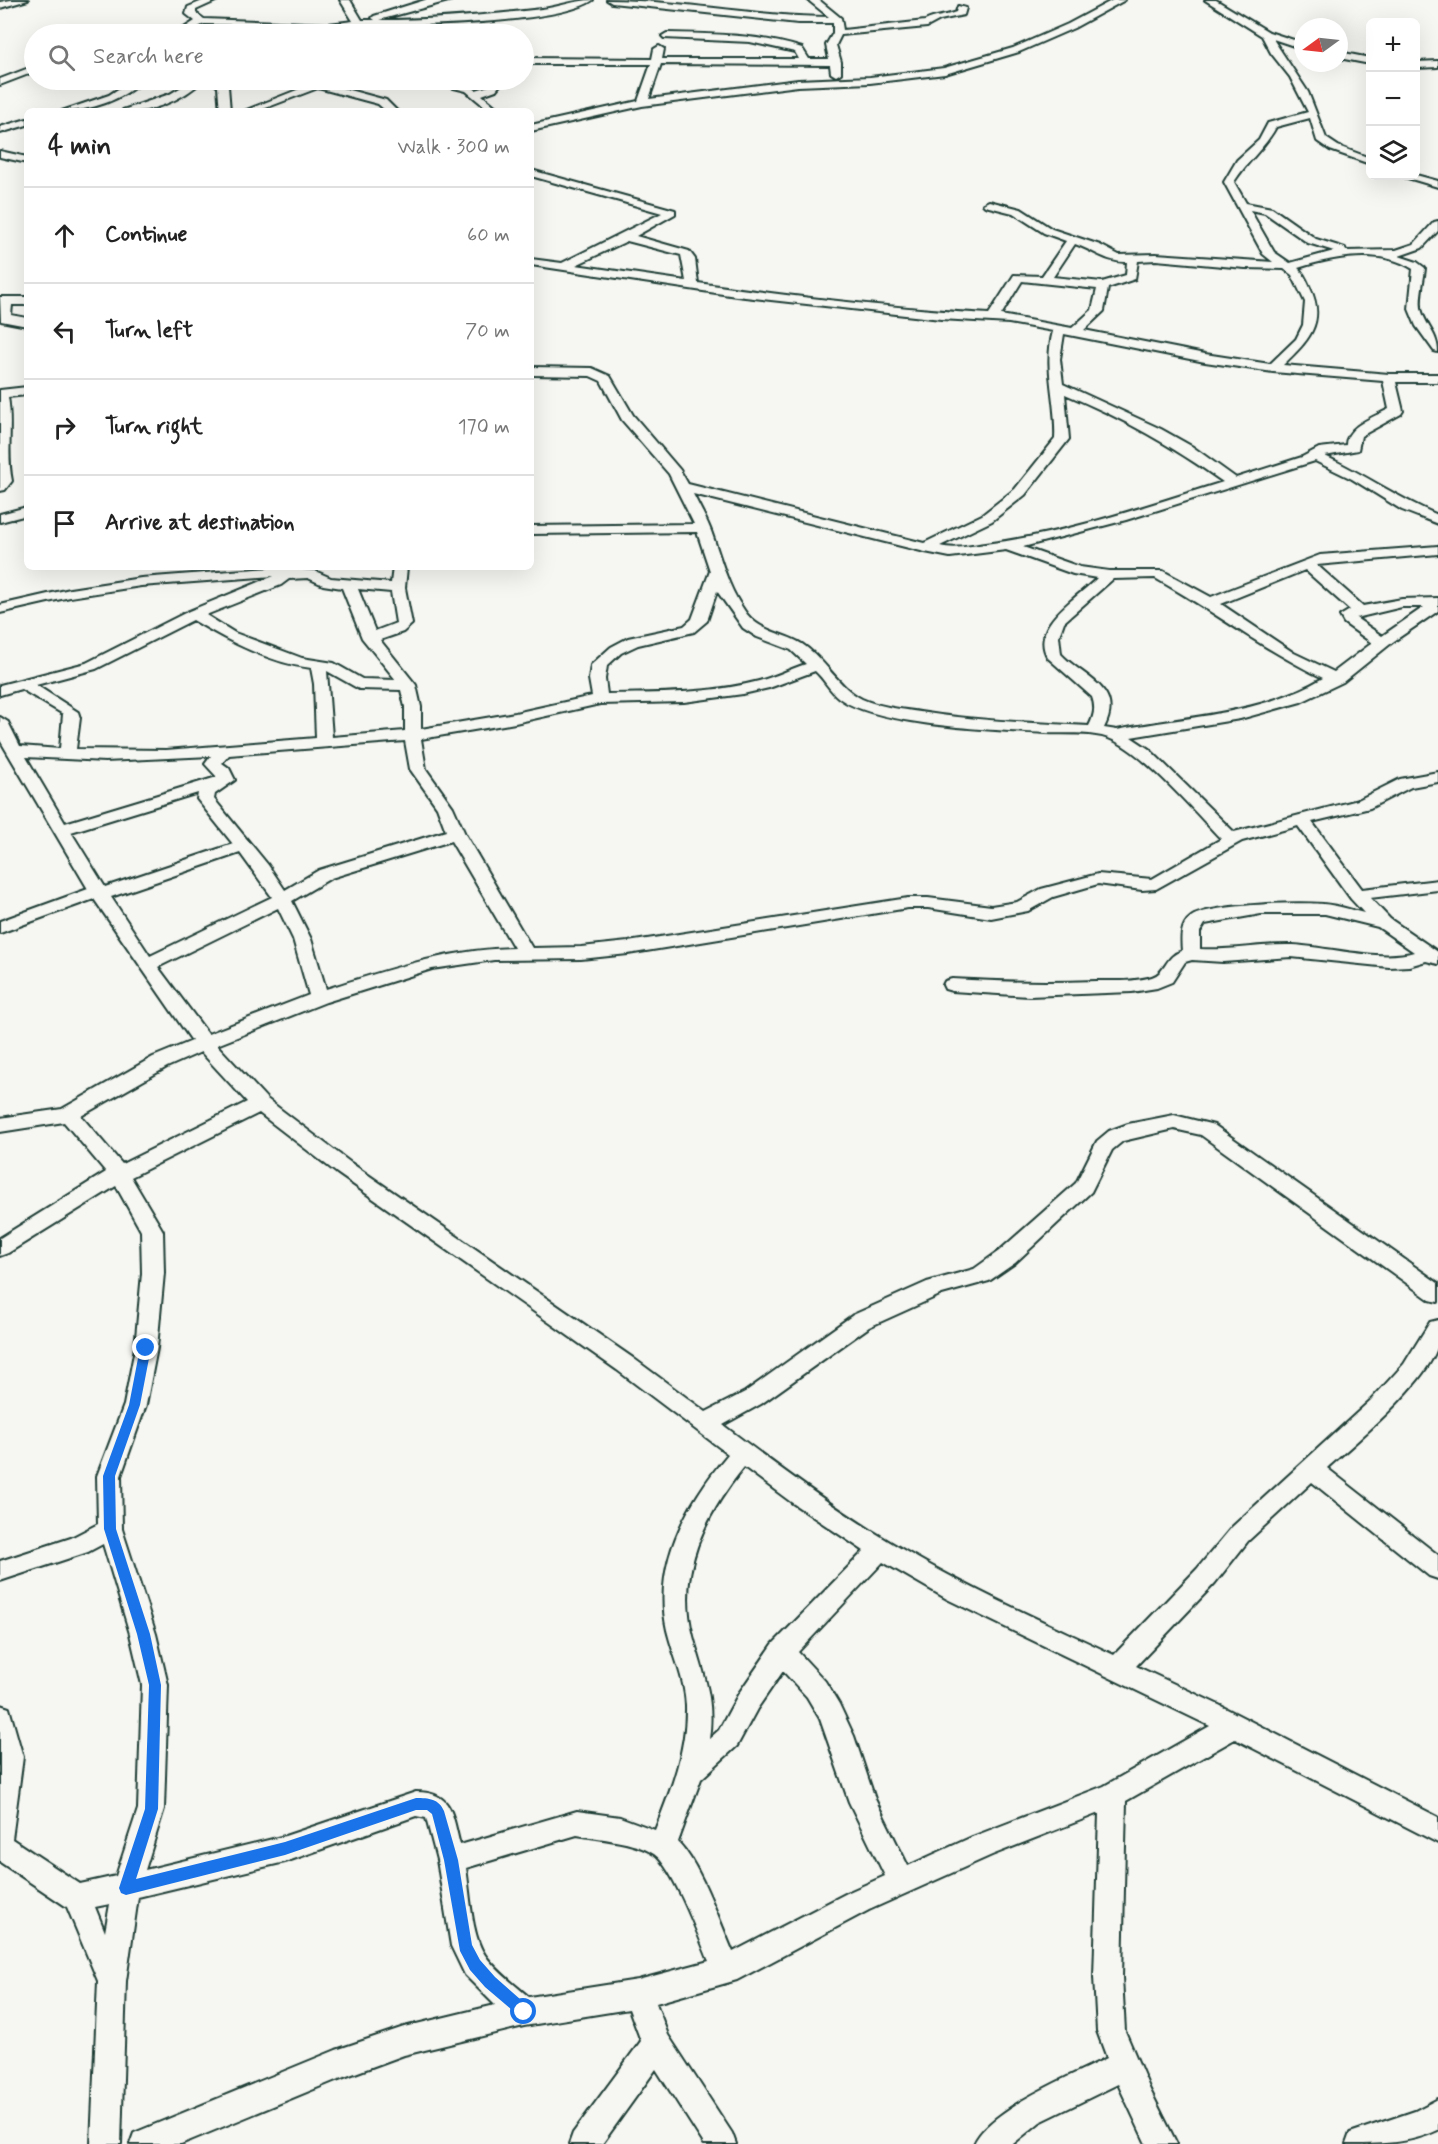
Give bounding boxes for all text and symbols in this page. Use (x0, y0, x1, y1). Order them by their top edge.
north arrow (1294, 18, 1348, 72)
map controls (1366, 18, 1420, 180)
button: + (1366, 18, 1420, 72)
search box (24, 24, 534, 90)
icon: search (45, 41, 78, 74)
text: Search here (93, 43, 204, 71)
button: − (1366, 72, 1420, 126)
button: layers (1366, 126, 1420, 180)
text: 4 min (48, 130, 111, 164)
text: Walk · 300 m (398, 134, 510, 161)
icon: ahead (48, 219, 81, 252)
text: Continue (105, 221, 187, 249)
text: 60 m (467, 222, 510, 249)
icon: left (48, 315, 81, 348)
text: Turn left (105, 317, 193, 345)
text: 70 m (465, 318, 510, 345)
icon: right (48, 411, 81, 444)
text: Turn right (105, 413, 203, 441)
text: 170 m (458, 414, 510, 441)
icon: arrive (48, 507, 81, 540)
text: Arrive at destination (105, 509, 295, 537)
route end (132, 1334, 158, 1360)
route start (510, 1998, 536, 2024)

